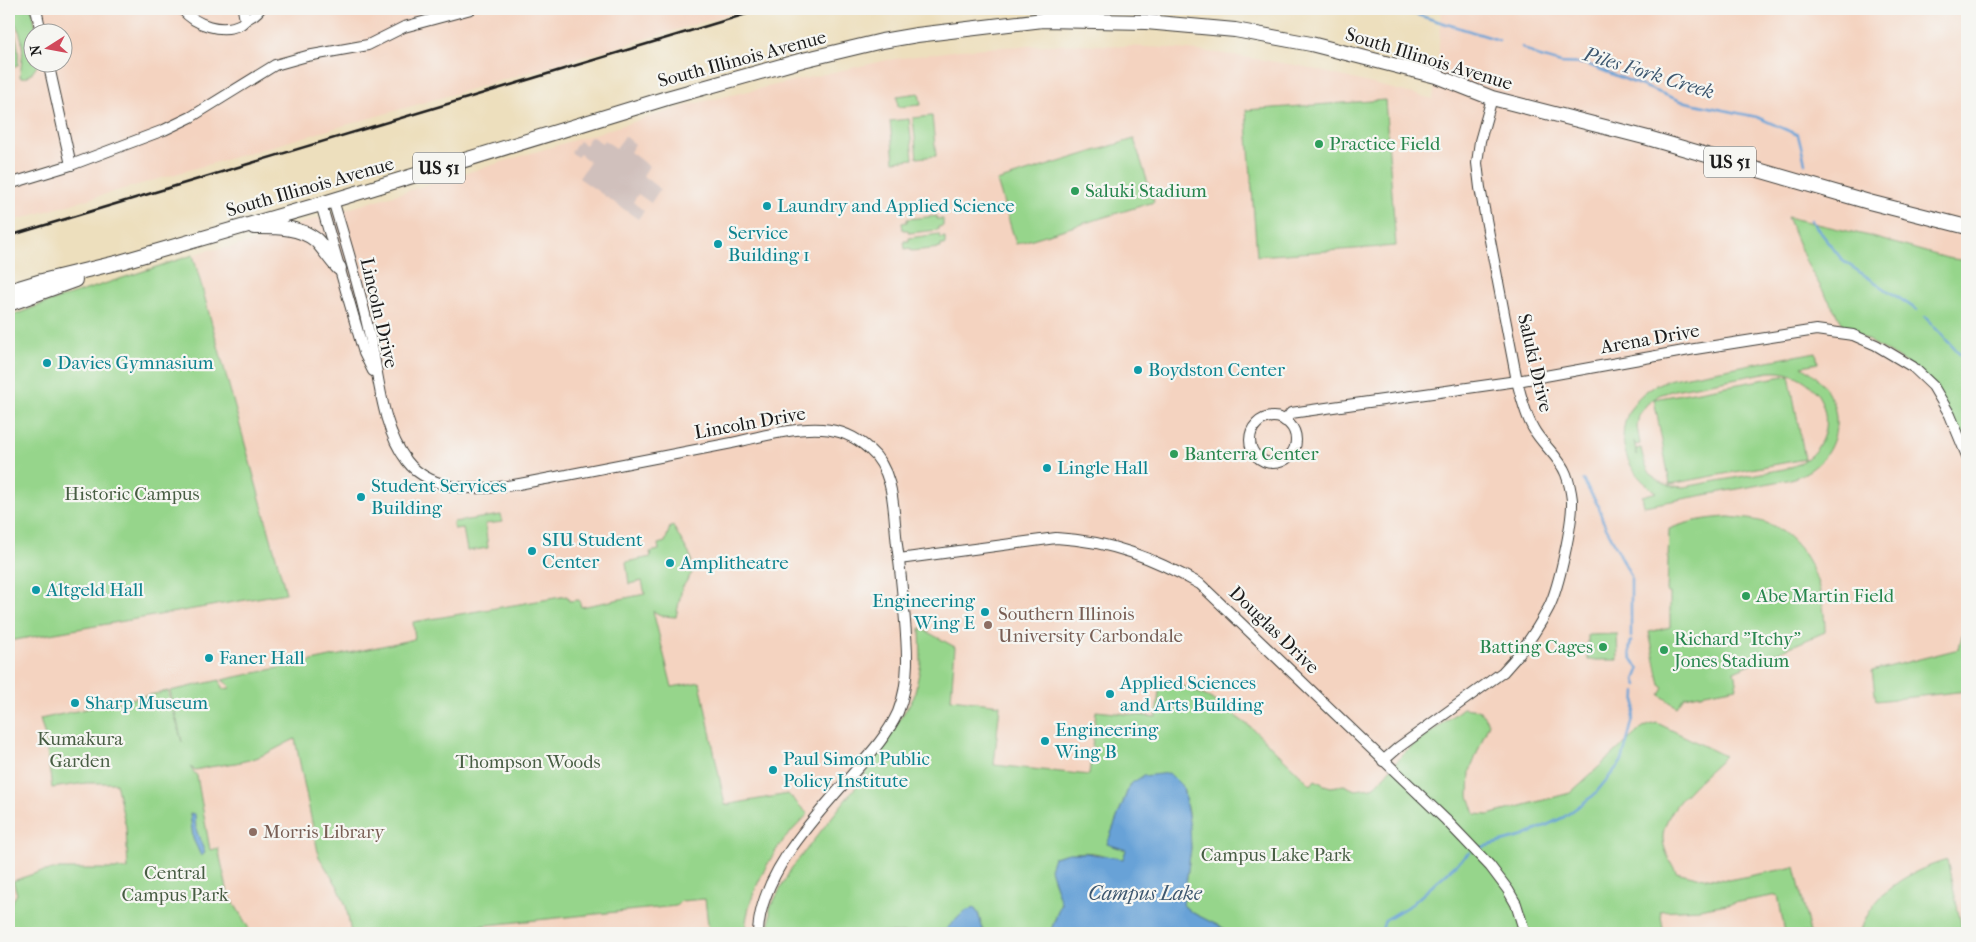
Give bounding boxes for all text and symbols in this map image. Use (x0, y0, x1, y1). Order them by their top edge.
north arrow (22, 22, 72, 72)
street label: South Illinois Avenue (1343, 23, 1515, 95)
street label: South Illinois Avenue (655, 26, 829, 92)
water label: Piles Fork Creek (1580, 42, 1717, 104)
text: N (26, 43, 45, 57)
place label: Practice Field (1329, 133, 1441, 155)
marker: Practice Field (1313, 138, 1325, 150)
road number: US 51 (1704, 146, 1756, 178)
road number: US 51 (413, 152, 465, 184)
street label: South Illinois Avenue (224, 153, 396, 221)
place label: Saluki Stadium (1085, 180, 1207, 202)
marker: Saluki Stadium (1069, 185, 1081, 197)
place label: Laundry and Applied Science (777, 195, 1015, 217)
marker: Laundry and Applied Science (761, 200, 773, 212)
place label: Service Building 1 (728, 222, 810, 266)
marker: Service Building 1 (712, 238, 724, 250)
street label: Lincoln Drive (356, 256, 402, 370)
street label: Saluki Drive (1513, 312, 1557, 414)
street label: Arena Drive (1598, 319, 1701, 359)
place label: Davies Gymnasium (57, 352, 214, 374)
marker: Davies Gymnasium (41, 357, 53, 369)
place label: Boydston Center (1148, 359, 1286, 381)
marker: Boydston Center (1132, 364, 1144, 376)
street label: Lincoln Drive (693, 402, 807, 444)
place label: Banterra Center (1184, 443, 1319, 465)
marker: Banterra Center (1168, 448, 1180, 460)
place label: Lingle Hall (1057, 457, 1148, 479)
marker: Lingle Hall (1041, 462, 1053, 474)
place label: Student Services Building (371, 475, 507, 519)
park label: Historic Campus (64, 483, 200, 505)
marker: Student Services Building (355, 491, 367, 503)
place label: SIU Student Center (542, 529, 643, 573)
marker: SIU Student Center (526, 545, 538, 557)
place label: Amplitheatre (679, 552, 789, 574)
marker: Amplitheatre (664, 557, 676, 569)
place label: Altgeld Hall (45, 579, 144, 601)
street label: Douglas Drive (1224, 582, 1324, 678)
marker: Altgeld Hall (30, 584, 42, 596)
place label: Abe Martin Field (1755, 585, 1895, 607)
place label: Engineering Wing E (872, 590, 976, 634)
marker: Abe Martin Field (1740, 590, 1752, 602)
place label: Southern Illinois University Carbondale (998, 603, 1183, 647)
marker: Engineering Wing E (979, 606, 991, 618)
marker: Southern Illinois University Carbondale (982, 619, 994, 631)
place label: Richard "Itchy" Jones Stadium (1672, 628, 1801, 672)
place label: Batting Cages (1479, 636, 1593, 658)
marker: Batting Cages (1597, 641, 1609, 653)
marker: Richard "Itchy" Jones Stadium (1658, 644, 1670, 656)
place label: Faner Hall (219, 647, 305, 669)
marker: Faner Hall (203, 652, 215, 664)
place label: Applied Sciences and Arts Building (1119, 672, 1264, 716)
marker: Applied Sciences and Arts Building (1104, 688, 1116, 700)
place label: Sharp Museum (85, 692, 208, 714)
marker: Sharp Museum (69, 697, 81, 709)
place label: Engineering Wing B (1054, 719, 1159, 763)
park label: Kumakura Garden (37, 728, 123, 772)
marker: Engineering Wing B (1039, 735, 1051, 747)
place label: Paul Simon Public Policy Institute (783, 748, 930, 792)
park label: Thompson Woods (455, 751, 601, 773)
marker: Paul Simon Public Policy Institute (767, 764, 779, 776)
place label: Morris Library (263, 821, 385, 843)
marker: Morris Library (247, 826, 259, 838)
park label: Campus Lake Park (1201, 844, 1351, 866)
park label: Central Campus Park (121, 862, 229, 906)
water label: Campus Lake (1088, 882, 1203, 905)

